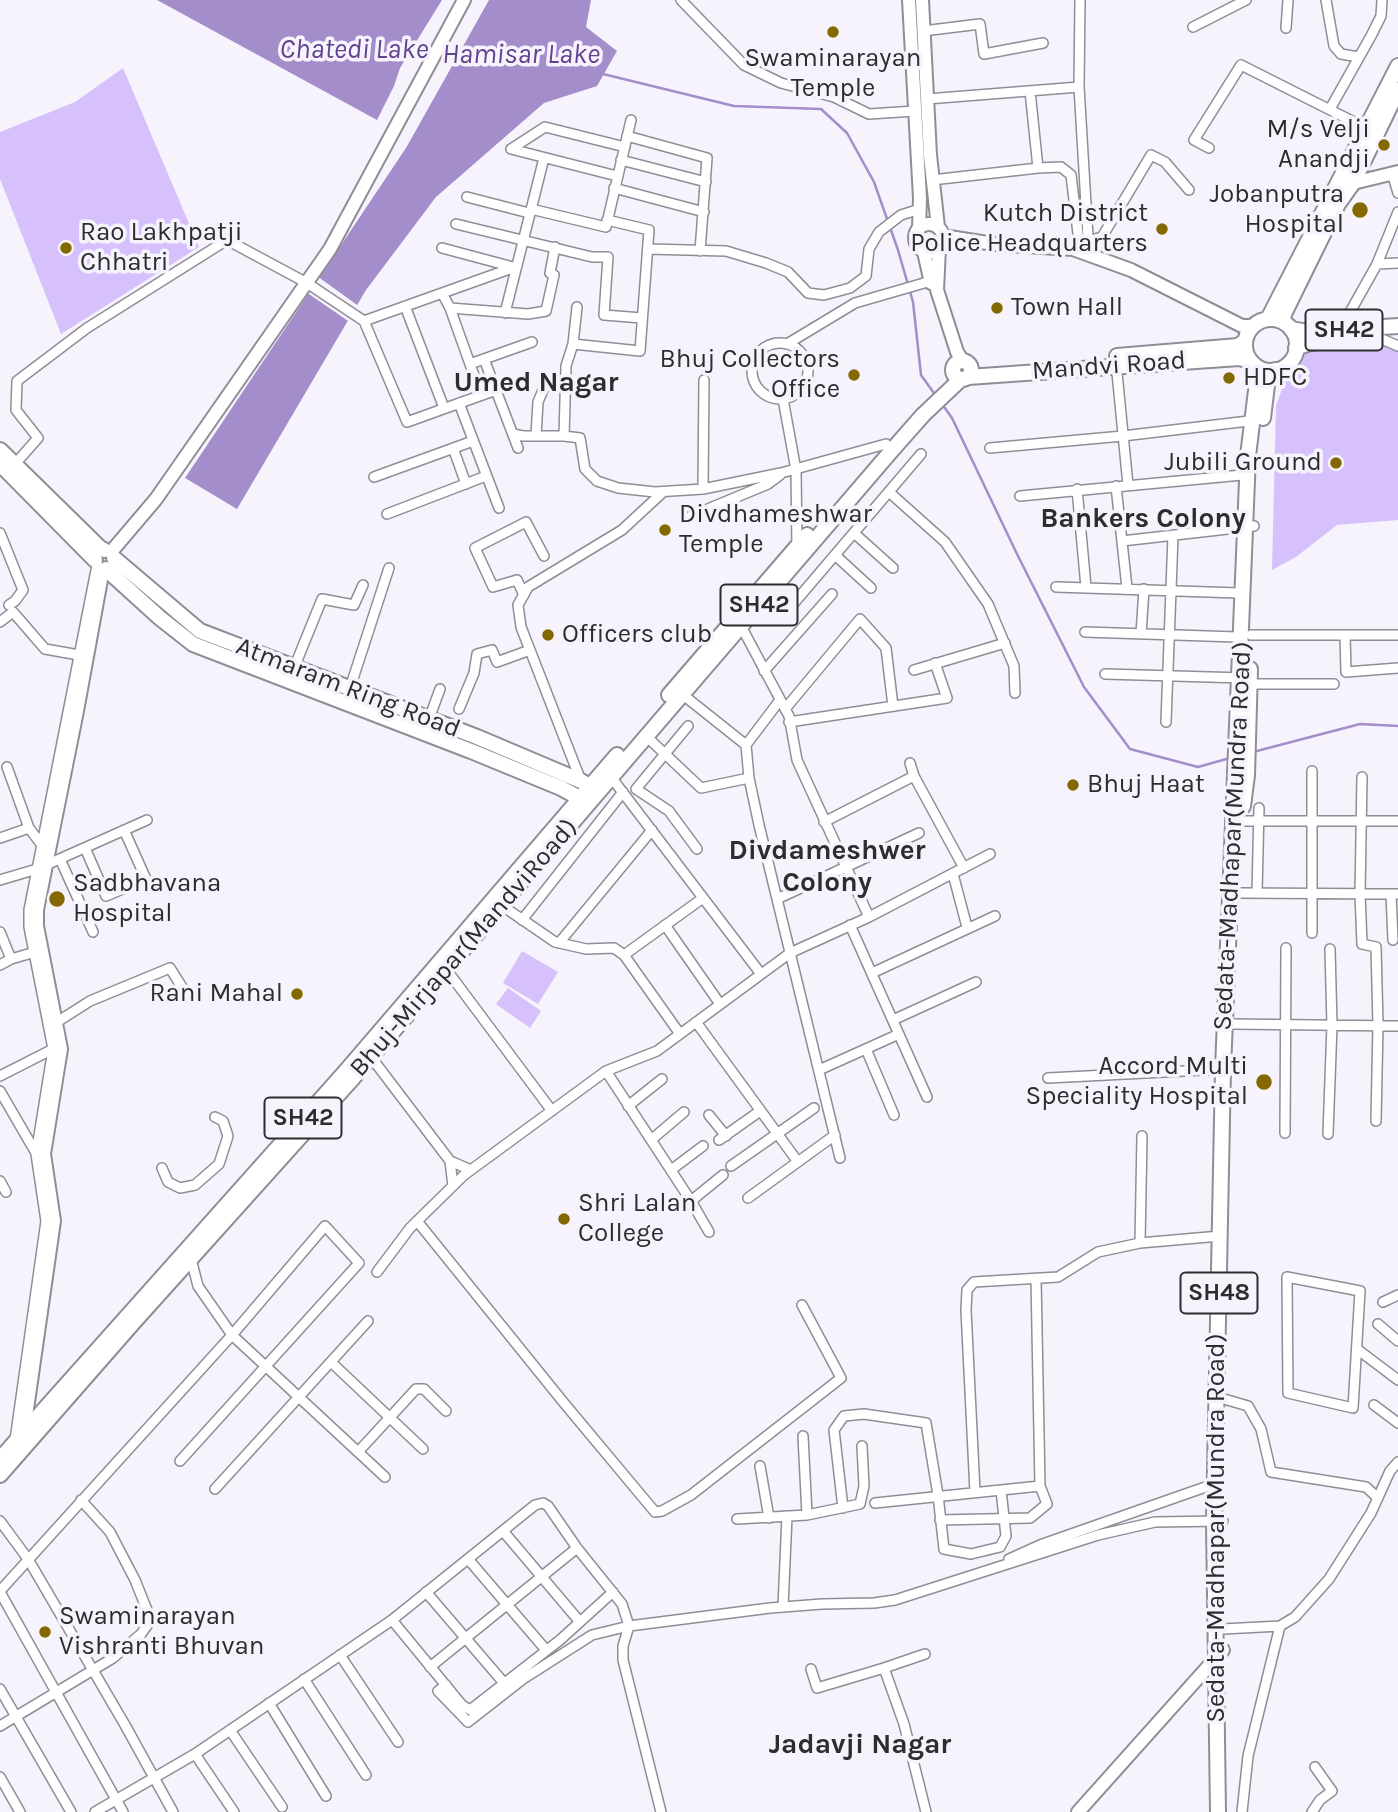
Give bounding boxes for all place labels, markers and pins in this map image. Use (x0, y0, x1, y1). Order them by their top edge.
marker: Swaminarayan Temple (825, 24, 841, 40)
place label: Swaminarayan Temple (745, 43, 921, 104)
place label: M/s Velji Anandji (1267, 114, 1370, 176)
marker: M/s Velji Anandji (1376, 137, 1392, 153)
place label: Jobanputra Hospital (1209, 179, 1344, 241)
place label: Kutch District Police Headquarters (910, 198, 1148, 260)
marker: Jobanputra Hospital (1350, 200, 1370, 220)
place label: Rao Lakhpatji Chhatri (80, 217, 243, 278)
marker: Kutch District Police Headquarters (1154, 221, 1170, 237)
marker: Rao Lakhpatji Chhatri (58, 240, 74, 256)
place label: Town Hall (1011, 292, 1123, 324)
marker: Town Hall (989, 300, 1005, 316)
place label: Bhuj Collectors Office (660, 344, 840, 406)
place label: HDFC (1243, 362, 1307, 394)
marker: Bhuj Collectors Office (846, 367, 862, 383)
marker: HDFC (1221, 370, 1237, 386)
place label: Jubili Ground (1164, 447, 1322, 479)
marker: Jubili Ground (1328, 455, 1344, 471)
place label: Divdhameshwar Temple (679, 499, 872, 560)
marker: Divdhameshwar Temple (657, 522, 673, 538)
place label: Officers club (562, 619, 712, 651)
marker: Officers club (540, 627, 556, 643)
place label: Bhuj Haat (1087, 769, 1205, 801)
marker: Bhuj Haat (1065, 777, 1081, 793)
place label: Sadbhavana Hospital (73, 868, 221, 930)
marker: Sadbhavana Hospital (47, 889, 67, 909)
place label: Rani Mahal (150, 978, 283, 1010)
marker: Rani Mahal (289, 986, 305, 1002)
place label: Accord Multi Speciality Hospital (1026, 1051, 1248, 1112)
marker: Accord Multi Speciality Hospital (1254, 1072, 1274, 1092)
place label: Shri Lalan College (578, 1188, 696, 1250)
marker: Shri Lalan College (556, 1211, 572, 1227)
place label: Swaminarayan Vishranti Bhuvan (59, 1601, 264, 1662)
marker: Swaminarayan Vishranti Bhuvan (37, 1624, 53, 1640)

